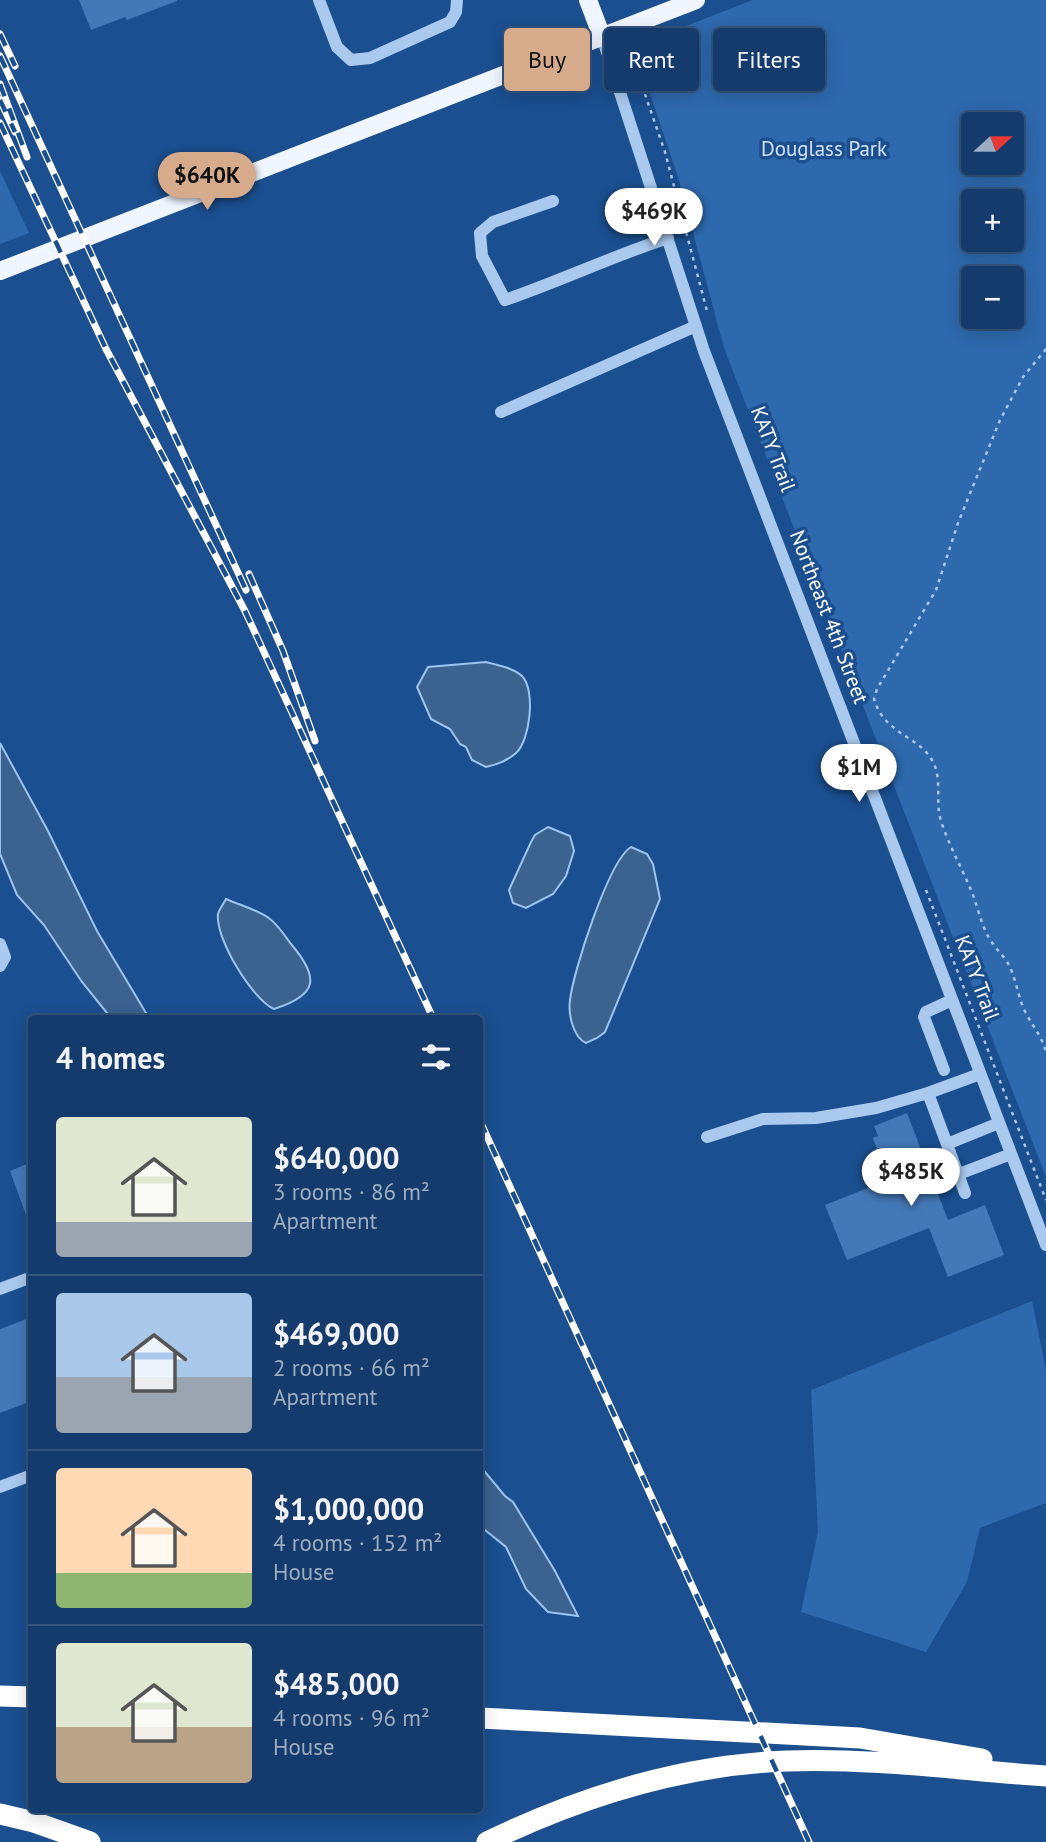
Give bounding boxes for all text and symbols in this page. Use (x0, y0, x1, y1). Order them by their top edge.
chip: Buy (504, 28, 590, 91)
chip: Rent (604, 28, 699, 91)
chip: Filters (713, 28, 825, 91)
north arrow (961, 112, 1024, 175)
map controls (961, 112, 1024, 329)
park label: Douglass Park (761, 135, 887, 162)
pin: $640K (158, 152, 256, 212)
text: $640K (174, 160, 240, 189)
pin: $469K (605, 188, 703, 248)
button: + (961, 189, 1024, 252)
text: $469K (621, 196, 687, 225)
button: − (961, 266, 1024, 329)
street label: KATY Trail (745, 402, 802, 495)
street label: Northeast 4th Street (784, 526, 875, 707)
pin: $1M (825, 744, 893, 804)
text: $1M (837, 752, 881, 781)
street label: KATY Trail (949, 931, 1006, 1024)
text: 4 homes (56, 1038, 165, 1077)
icon: filters (417, 1038, 455, 1076)
text: $640,000 (273, 1138, 400, 1177)
icon: home (112, 1145, 196, 1229)
pin: $485K (862, 1148, 960, 1208)
text: $485K (878, 1156, 944, 1185)
text: 3 rooms · 86 m² (273, 1177, 430, 1206)
text: Apartment (273, 1206, 377, 1235)
text: $469,000 (273, 1314, 400, 1353)
icon: home (112, 1321, 196, 1405)
text: 2 rooms · 66 m² (273, 1353, 430, 1382)
text: Apartment (273, 1382, 377, 1411)
text: $1,000,000 (273, 1489, 424, 1528)
icon: home (112, 1496, 196, 1580)
text: 4 rooms · 152 m² (273, 1528, 442, 1557)
text: House (273, 1557, 335, 1586)
text: $485,000 (273, 1664, 400, 1703)
icon: home (112, 1671, 196, 1755)
text: 4 rooms · 96 m² (273, 1703, 430, 1732)
text: House (273, 1732, 335, 1761)

